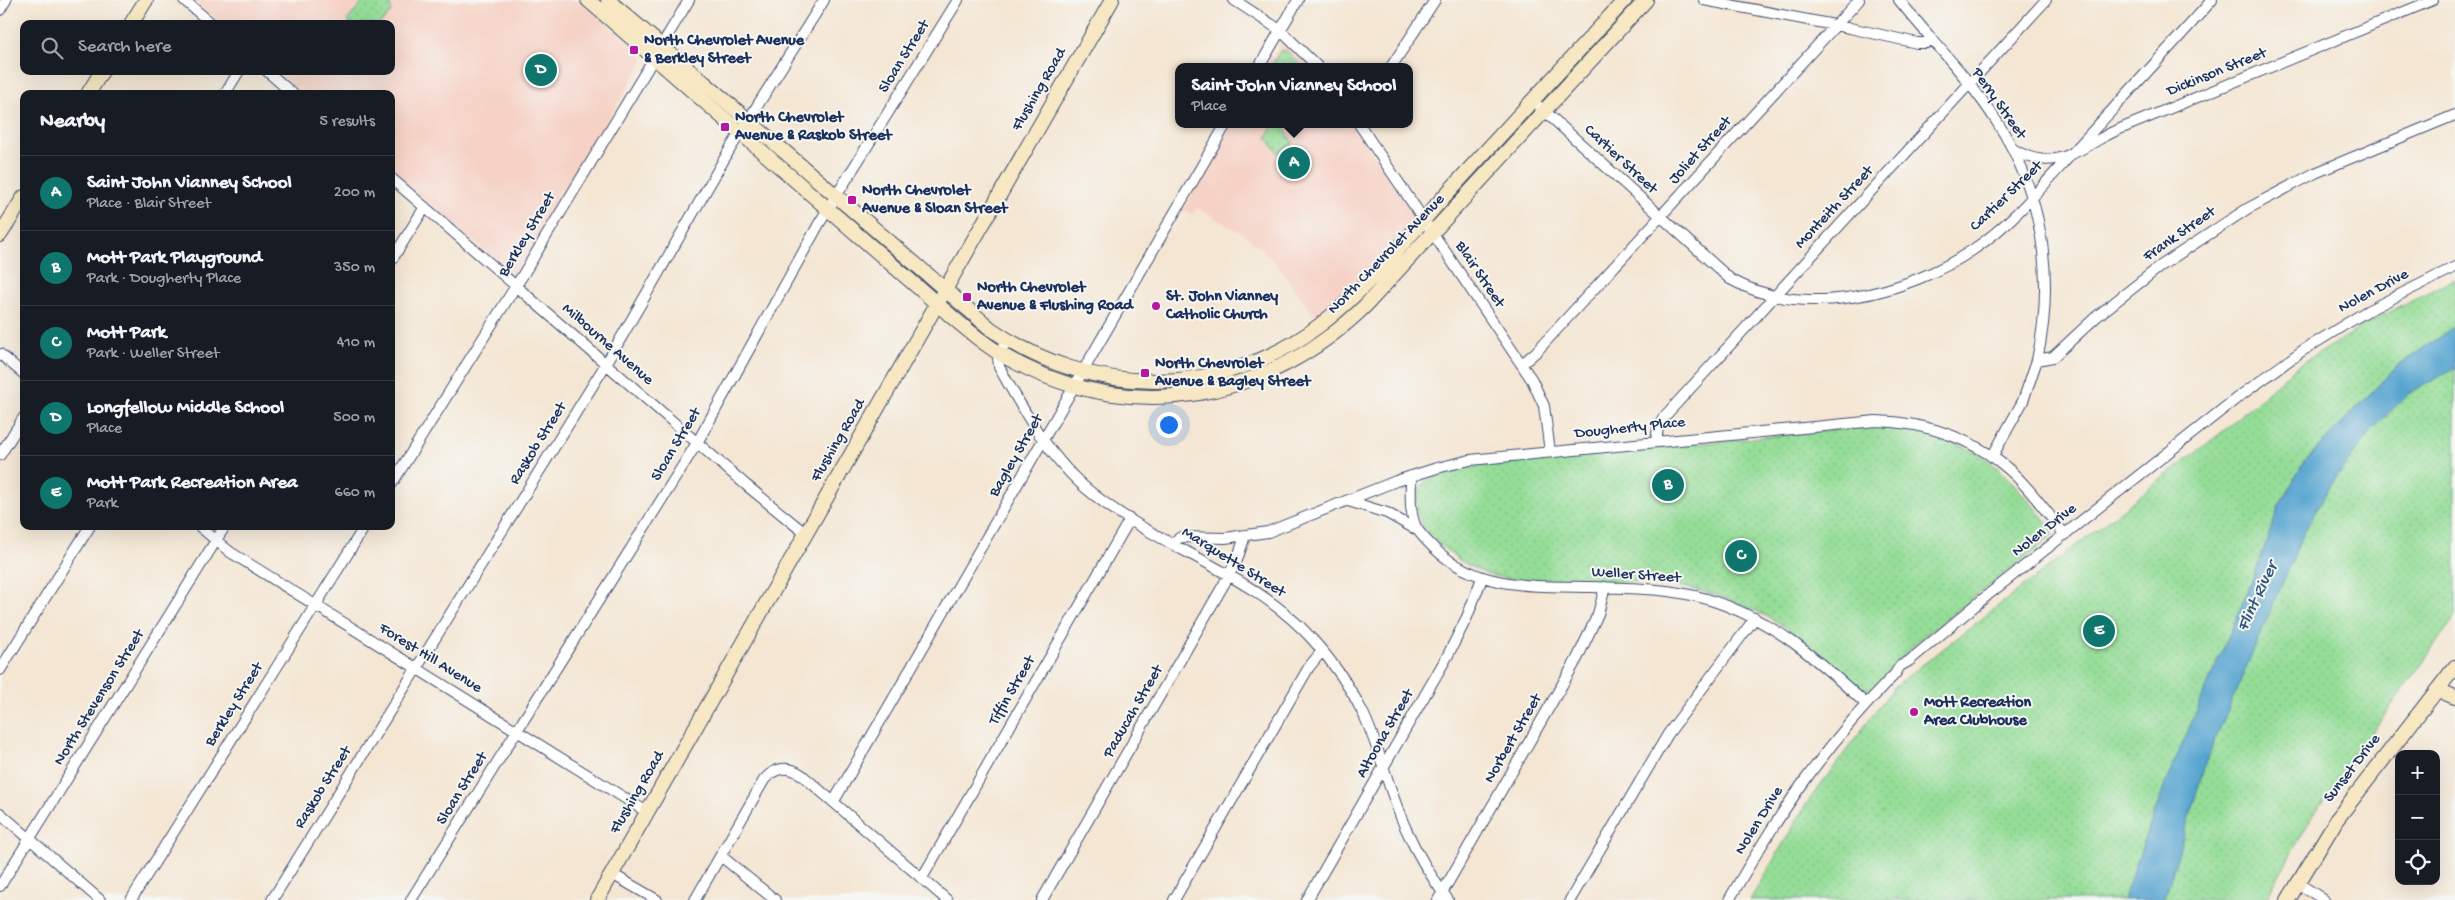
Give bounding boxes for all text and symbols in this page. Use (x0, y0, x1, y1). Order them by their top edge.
street label: Sloan Street (875, 16, 936, 97)
search box (20, 20, 395, 75)
place label: North Chevrolet Avenue & Berkley Street (644, 32, 805, 69)
icon: search (38, 34, 66, 62)
text: Search here (78, 36, 172, 59)
marker: North Chevrolet Avenue & Berkley Street (628, 44, 640, 56)
street label: Flushing Road (1008, 44, 1072, 136)
street label: Dickinson Street (2163, 44, 2271, 102)
pin: D (525, 51, 557, 89)
popup (1175, 63, 1413, 128)
street label: Perry Street (1966, 64, 2030, 145)
text: Saint John Vianney School (1192, 75, 1396, 98)
text: Place (1192, 98, 1227, 117)
place label: North Chevrolet Avenue & Raskob Street (734, 109, 893, 146)
text: Nearby (40, 110, 105, 135)
street label: Joliet Street (1665, 112, 1737, 189)
text: 5 results (320, 113, 375, 132)
marker: North Chevrolet Avenue & Raskob Street (719, 121, 731, 133)
street label: Cartier Street (1579, 121, 1662, 200)
pin: A (1278, 144, 1310, 182)
street label: Cartier Street (1967, 157, 2048, 236)
street label: Monteith Street (1792, 161, 1879, 254)
text: Saint John Vianney School (87, 172, 292, 195)
place label: North Chevrolet Avenue & Sloan Street (861, 182, 1009, 219)
text: A (51, 184, 61, 203)
text: 200 m (334, 184, 375, 203)
street label: Berkley Street (495, 188, 561, 282)
street label: North Chevrolet Avenue (1325, 190, 1450, 319)
marker: North Chevrolet Avenue & Sloan Street (846, 194, 858, 206)
text: Place · Blair Street (87, 195, 211, 214)
street label: Frank Street (2139, 202, 2221, 267)
street label: Blair Street (1449, 237, 1509, 313)
text: Mott Park Playground (87, 247, 262, 270)
text: B (52, 259, 60, 278)
text: 350 m (334, 259, 375, 278)
street label: Nolen Drive (2336, 265, 2413, 318)
text: Park · Dougherty Place (87, 270, 241, 289)
place label: North Chevrolet Avenue & Flushing Road (976, 279, 1134, 316)
place label: St. John Vianney Catholic Church (1165, 288, 1278, 325)
marker: North Chevrolet Avenue & Flushing Road (961, 291, 973, 303)
street label: Milbourne Avenue (557, 300, 657, 391)
marker: St. John Vianney Catholic Church (1150, 300, 1162, 312)
text: Mott Park (87, 322, 166, 345)
text: C (52, 334, 60, 353)
text: 410 m (337, 334, 375, 353)
text: Park · Weller Street (87, 345, 219, 364)
place label: North Chevrolet Avenue & Bagley Street (1154, 355, 1312, 392)
marker: North Chevrolet Avenue & Bagley Street (1139, 367, 1151, 379)
street label: Flushing Road (807, 395, 871, 487)
text: Longfellow Middle School (87, 397, 284, 420)
street label: Raskob Street (506, 398, 573, 489)
street label: Sloan Street (648, 404, 707, 485)
text: D (51, 409, 61, 428)
text: 500 m (333, 409, 375, 428)
street label: Bagley Street (985, 410, 1049, 502)
your location (1156, 412, 1182, 438)
street label: Dougherty Place (1573, 414, 1687, 444)
text: Place (87, 420, 122, 439)
pin: B (1652, 466, 1684, 504)
text: Mott Park Recreation Area (87, 472, 298, 495)
text: E (51, 484, 61, 503)
text: 660 m (335, 484, 375, 503)
text: Park (87, 495, 118, 514)
street label: Nolen Drive (2009, 499, 2082, 562)
street label: Marquette Street (1178, 523, 1290, 603)
pin: C (1725, 537, 1757, 575)
water label: Flint River (2233, 556, 2285, 635)
street label: Weller Street (1591, 563, 1683, 589)
pin: E (2083, 612, 2115, 650)
street label: Forest Hill Avenue (374, 619, 486, 699)
street label: North Stevenson Street (50, 625, 150, 769)
street label: Tiffin Street (985, 652, 1041, 730)
street label: Berkley Street (201, 658, 269, 751)
street label: Paducah Street (1099, 661, 1169, 763)
street label: Altoona Street (1353, 685, 1420, 782)
street label: Norbert Street (1481, 690, 1548, 787)
place label: Mott Recreation Area Clubhouse (1923, 694, 2031, 731)
marker: Mott Recreation Area Clubhouse (1908, 706, 1920, 718)
street label: Sunset Drive (2320, 730, 2386, 807)
street label: Raskob Street (291, 742, 358, 833)
street label: Flushing Road (606, 747, 670, 839)
street label: Sloan Street (433, 748, 494, 829)
map controls (2395, 750, 2440, 885)
button: + (2395, 750, 2440, 795)
street label: Nolen Drive (1732, 783, 1789, 859)
button: − (2395, 795, 2440, 840)
button: locate (2395, 840, 2440, 885)

